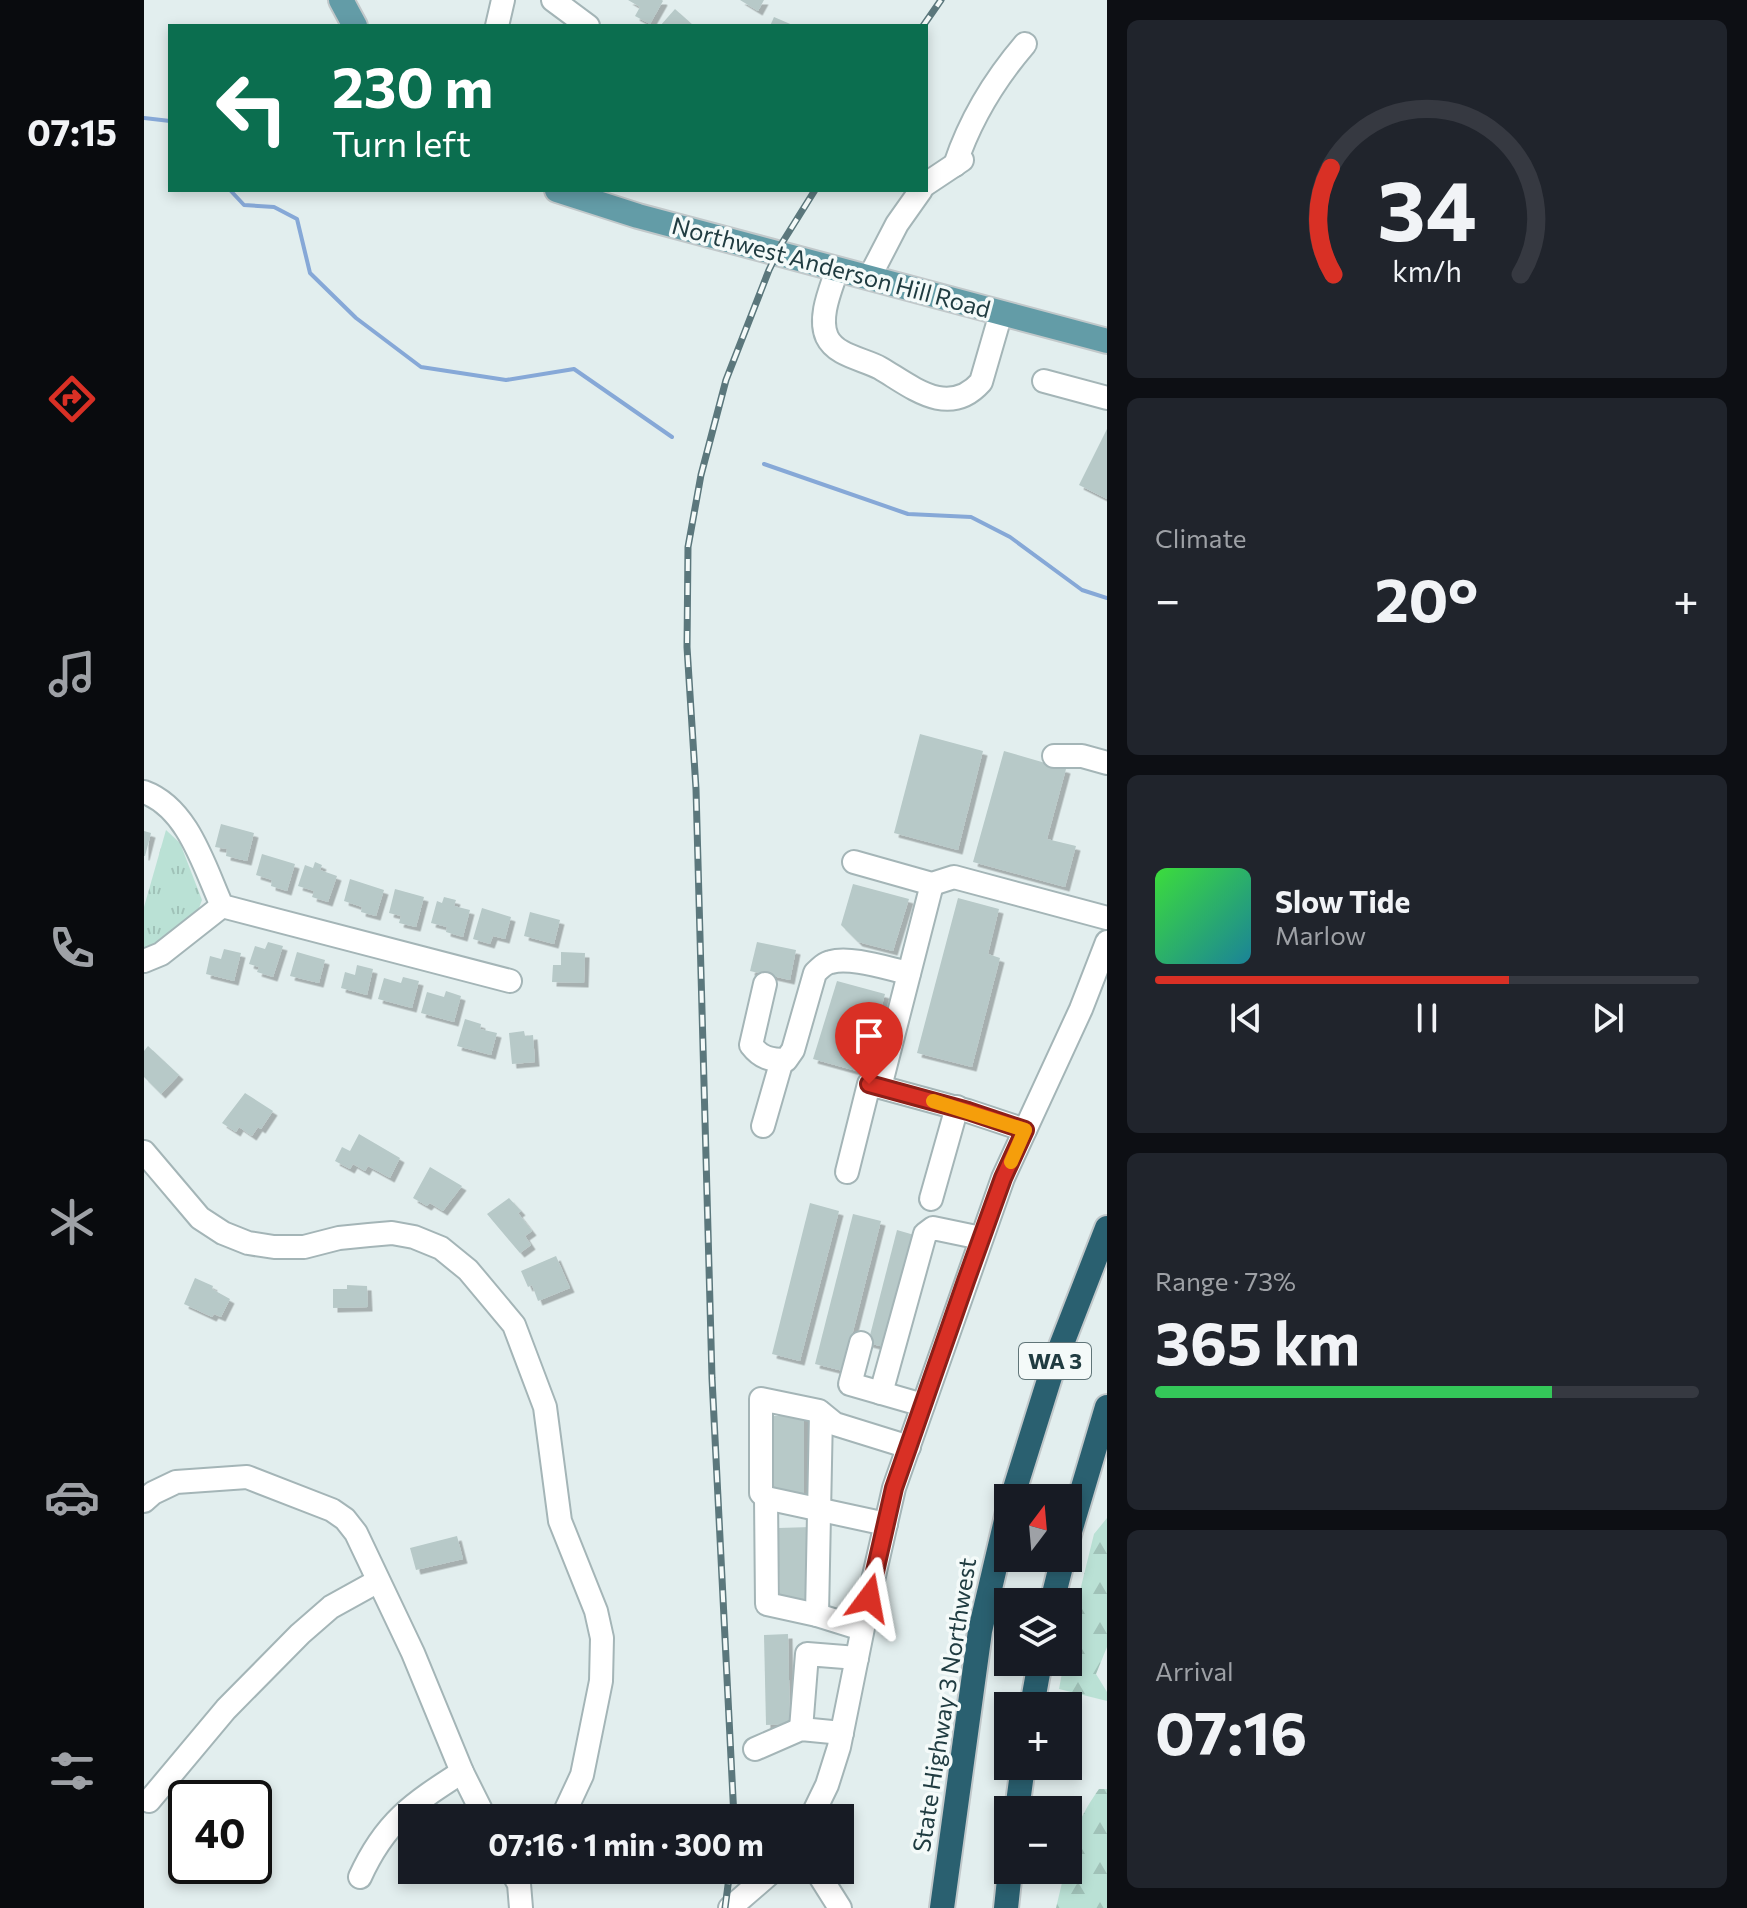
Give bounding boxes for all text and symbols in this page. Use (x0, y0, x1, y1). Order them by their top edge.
text: 230 m (332, 51, 493, 120)
icon: left (200, 56, 304, 160)
text: 07:15 (27, 109, 117, 153)
text: Turn left (332, 120, 471, 164)
text: 34 (1377, 155, 1477, 257)
street label: Northwest Anderson Hill Road (669, 210, 994, 323)
text: km/h (1392, 253, 1462, 288)
icon: directions (44, 371, 100, 427)
text: Climate (1155, 522, 1247, 553)
text: 20° (1375, 561, 1478, 634)
text: − (1155, 571, 1180, 625)
text: + (1673, 571, 1699, 625)
icon: music (44, 646, 100, 702)
text: Slow Tide (1275, 882, 1410, 919)
text: Marlow (1275, 919, 1366, 950)
icon: phone (44, 920, 100, 976)
icon: previous (1224, 996, 1268, 1040)
icon: pause (1405, 996, 1449, 1040)
icon: next (1586, 996, 1630, 1040)
pin (835, 1002, 903, 1084)
icon: arrive (847, 1014, 891, 1058)
icon: climate (44, 1194, 100, 1250)
text: Range · 73% (1155, 1265, 1296, 1296)
text: 365 km (1155, 1304, 1360, 1377)
road number: WA 3 (1019, 1343, 1091, 1379)
icon: car (44, 1469, 100, 1525)
north arrow (994, 1484, 1082, 1572)
map controls (994, 1484, 1082, 1884)
street label: State Highway 3 Northwest (906, 1555, 981, 1854)
position arrow (827, 1556, 911, 1640)
button: layers (994, 1588, 1082, 1676)
text: Arrival (1155, 1655, 1234, 1686)
button: + (994, 1692, 1082, 1780)
text: 07:16 (1155, 1694, 1307, 1767)
icon: filters (44, 1743, 100, 1799)
speed limit sign: 40 (168, 1780, 272, 1884)
button: − (994, 1796, 1082, 1884)
text: 07:16 · 1 min · 300 m (488, 1825, 764, 1862)

